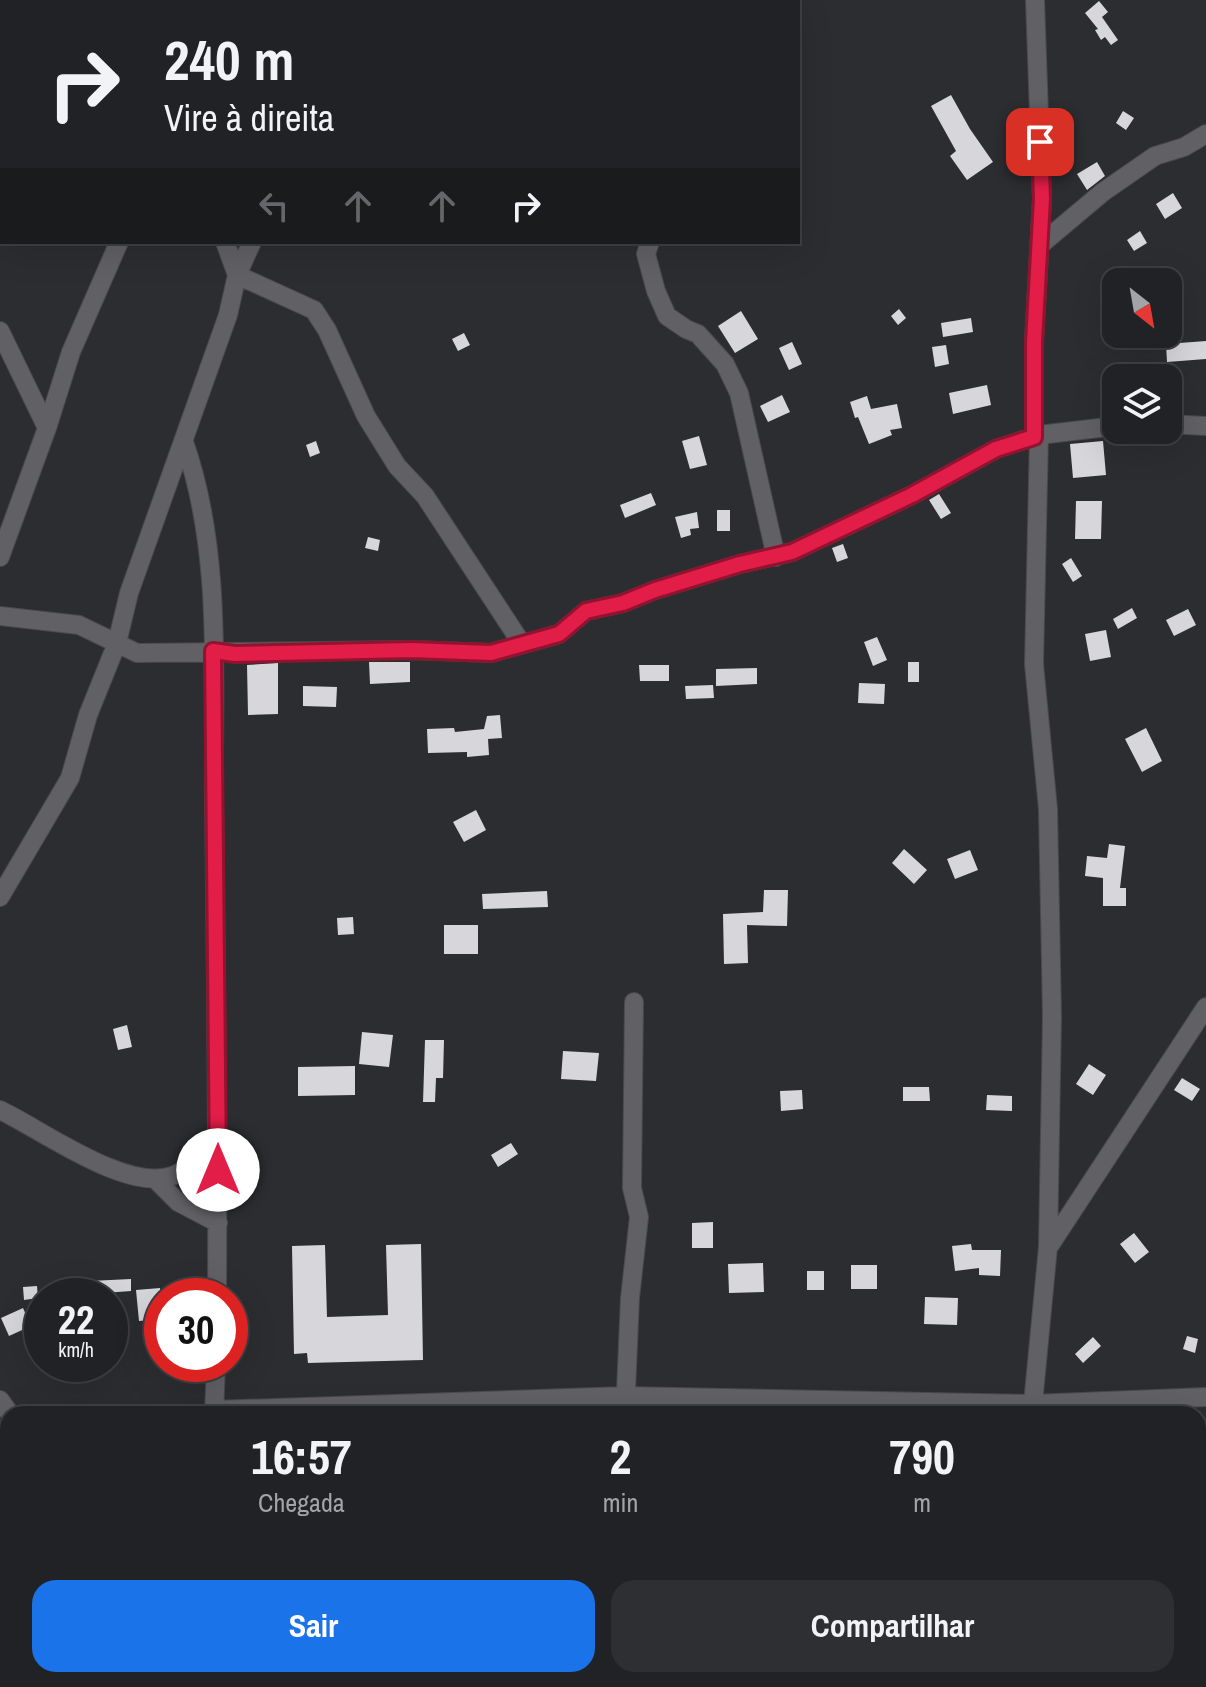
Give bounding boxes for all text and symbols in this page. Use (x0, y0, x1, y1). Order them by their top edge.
text: 240 m (164, 22, 294, 97)
icon: right (32, 32, 136, 136)
text: Vire à direita (164, 94, 334, 142)
pin (1006, 108, 1074, 176)
icon: arrive (1018, 120, 1062, 164)
icon: left (252, 184, 296, 228)
icon: ahead (336, 184, 380, 228)
icon: ahead (420, 184, 464, 228)
icon: right (504, 184, 548, 228)
north arrow (1102, 268, 1182, 348)
map controls (1102, 268, 1182, 444)
button: layers (1102, 364, 1182, 444)
position arrow (176, 1128, 260, 1212)
speed limit sign: 30 (144, 1278, 248, 1382)
text: 22 (58, 1293, 94, 1346)
text: km/h (58, 1336, 94, 1363)
text: 16:57 (251, 1424, 352, 1489)
text: 2 (610, 1424, 631, 1489)
text: 790 (889, 1424, 955, 1489)
text: Chegada (258, 1485, 345, 1520)
text: min (603, 1485, 638, 1520)
text: m (913, 1485, 931, 1520)
button: Sair (32, 1580, 595, 1672)
button: Compartilhar (611, 1580, 1174, 1672)

